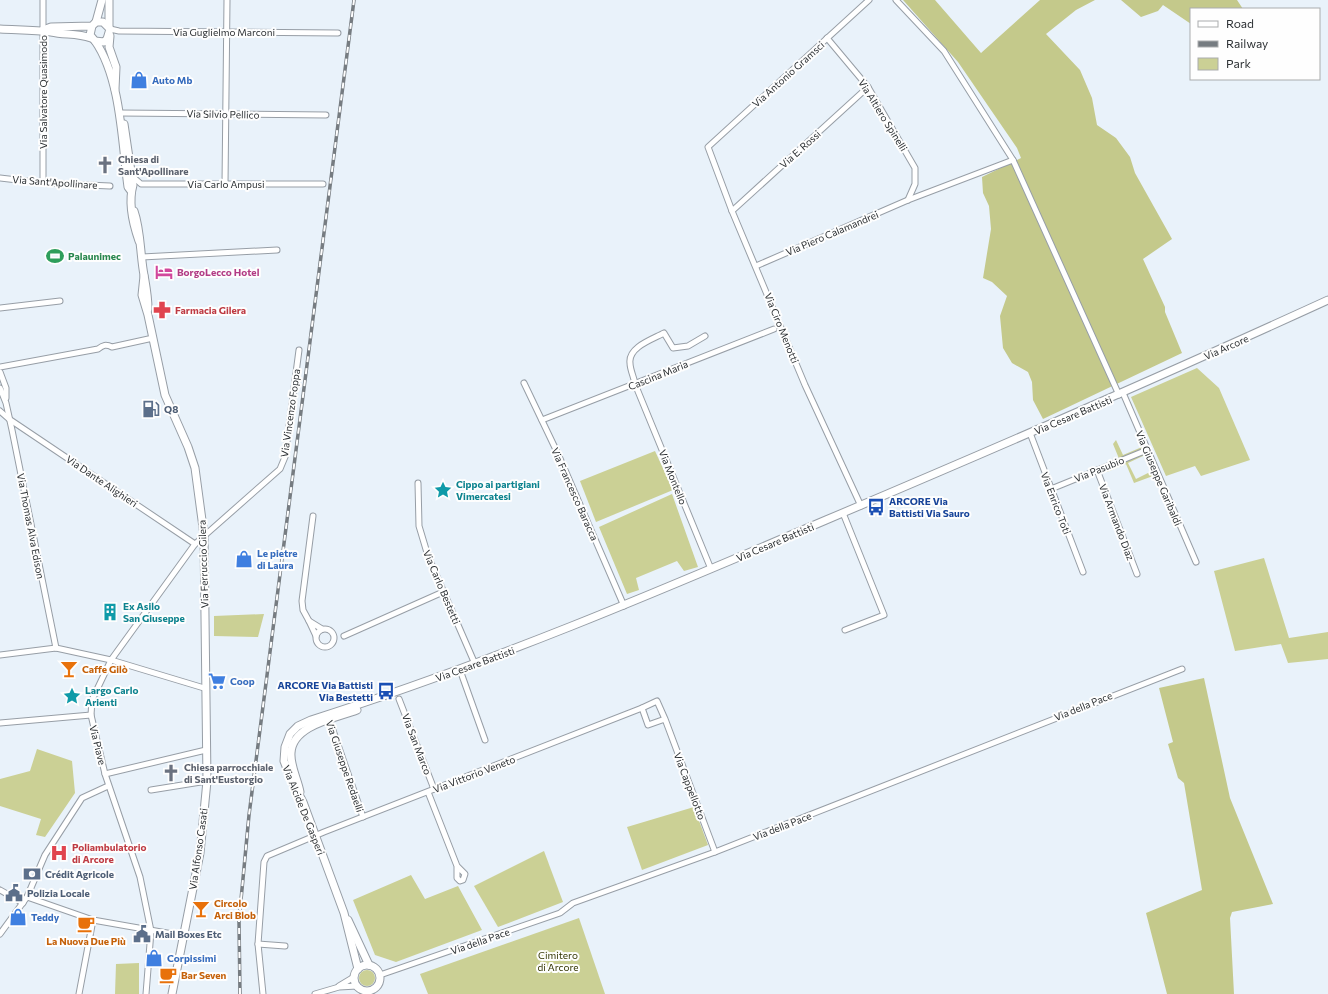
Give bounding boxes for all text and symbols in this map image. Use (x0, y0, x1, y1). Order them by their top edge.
legend (1190, 8, 1320, 80)
text: Road (1226, 16, 1254, 30)
street label: Via Guglielmo Marconi (173, 26, 275, 38)
street label: Via Salvatore Quasimodo (37, 35, 49, 149)
text: Railway (1226, 36, 1268, 50)
street label: Via Antonio Gramsci (750, 39, 826, 109)
text: Park (1226, 56, 1252, 70)
shop icon: Auto Mb (129, 70, 149, 90)
place label: Auto Mb (152, 74, 192, 86)
street label: Via Altiero Spinelli (856, 77, 910, 153)
street label: Via Silvio Pellico (186, 107, 260, 121)
street label: Via E. Rossi (777, 128, 823, 170)
place label: Chiesa di Sant'Apollinare (118, 153, 189, 177)
church icon: Chiesa di Sant'Apollinare (95, 155, 115, 175)
street label: Via Sant'Apollinare (12, 173, 98, 191)
street label: Via Carlo Ampusi (187, 178, 265, 190)
street label: Via Piero Calamandrei (784, 208, 880, 258)
sports icon: Palaunimec (45, 246, 65, 266)
place label: Palaunimec (68, 250, 121, 262)
hotel icon: BorgoLecco Hotel (154, 262, 174, 282)
place label: BorgoLecco Hotel (177, 266, 260, 278)
street label: Via Ciro Menotti (762, 291, 802, 365)
pharmacy icon: Farmacia Gilera (152, 300, 172, 320)
place label: Farmacia Gilera (175, 304, 246, 316)
street label: Via Arcore (1202, 332, 1250, 362)
street label: Cascina Maria (626, 358, 690, 392)
street label: Via Vincenzo Foppa (278, 368, 302, 458)
street label: Via Cesare Battisti (1032, 393, 1114, 437)
fuel station icon: Q8 (141, 399, 161, 419)
place label: Q8 (164, 403, 178, 415)
street label: Via Giuseppe Garibaldi (1134, 429, 1184, 527)
street label: Via Francesco Baracca (549, 446, 601, 542)
street label: Via Montello (657, 448, 689, 506)
street label: Via Dante Alighieri (64, 453, 140, 509)
street label: Via Pasubio (1072, 454, 1126, 484)
street label: Via Enrico Toti (1039, 470, 1073, 536)
street label: Via Thomas Alva Edison (15, 472, 47, 580)
place label: Cippo ai partigiani Vimercatesi (456, 478, 540, 502)
place icon: Cippo ai partigiani Vimercatesi (433, 480, 453, 500)
street label: Via Armando Diaz (1097, 482, 1137, 562)
place label: ARCORE Via Battisti Via Sauro (889, 495, 970, 519)
bus stop icon: ARCORE Via Battisti Via Sauro (866, 497, 886, 517)
street label: Via Ferruccio Gilera (195, 520, 211, 608)
street label: Via Cesare Battisti (734, 520, 816, 564)
place label: Le pietre di Laura (257, 547, 297, 571)
street label: Via Carlo Bestetti (421, 548, 463, 626)
shop icon: Le pietre di Laura (234, 549, 254, 569)
place label: Ex Asilo San Giuseppe (123, 600, 185, 624)
building icon: Ex Asilo San Giuseppe (100, 602, 120, 622)
street label: Via Cesare Battisti (434, 644, 516, 684)
bar icon: Caffe Gilò (59, 659, 79, 679)
place label: Caffe Gilò (82, 663, 128, 675)
supermarket icon: Coop (207, 671, 227, 691)
place label: Coop (230, 675, 255, 687)
place label: ARCORE Via Battisti Via Bestetti (278, 679, 373, 703)
bus stop icon: ARCORE Via Battisti Via Bestetti (376, 681, 396, 701)
place label: Largo Carlo Arienti (85, 684, 138, 708)
place icon: Largo Carlo Arienti (62, 686, 82, 706)
street label: Via della Pace (1052, 689, 1114, 723)
street label: Via San Marco (400, 712, 434, 776)
street label: Via Giuseppe Redaelli (324, 718, 366, 814)
street label: Via Piave (87, 724, 109, 766)
street label: Via Cappellotto (672, 751, 708, 821)
street label: Via Vittorio Veneto (431, 753, 517, 795)
place label: Chiesa parrocchiale di Sant'Eustorgio (184, 761, 273, 785)
church icon: Chiesa parrocchiale di Sant'Eustorgio (161, 763, 181, 783)
street label: Via Alcide De Gasperi (280, 763, 328, 857)
street label: Via Alfonso Casati (186, 807, 210, 891)
street label: Via della Pace (751, 809, 813, 843)
place label: Poliambulatorio di Arcore (72, 841, 147, 865)
hospital icon: Poliambulatorio di Arcore (49, 843, 69, 863)
bank icon: Crédit Agricole (22, 864, 42, 884)
place label: Crédit Agricole (45, 868, 114, 880)
public building icon: Polizia Locale (4, 883, 24, 903)
place label: Polizia Locale (27, 887, 90, 899)
place label: Circolo Arci Blob (214, 897, 256, 921)
bar icon: Circolo Arci Blob (191, 899, 211, 919)
shop icon: Teddy (8, 907, 28, 927)
place label: Teddy (31, 911, 60, 923)
cafe icon: La Nuova Due Più (76, 914, 96, 934)
public building icon: Mail Boxes Etc (132, 924, 152, 944)
street label: Via della Pace (449, 925, 511, 957)
place label: Mail Boxes Etc (155, 928, 222, 940)
place label: La Nuova Due Più (46, 935, 126, 947)
shop icon: Corpissimi (144, 948, 164, 968)
park label: Cimitero di Arcore (537, 949, 579, 973)
place label: Corpissimi (167, 952, 216, 964)
cafe icon: Bar Seven (158, 965, 178, 985)
place label: Bar Seven (181, 969, 227, 981)

